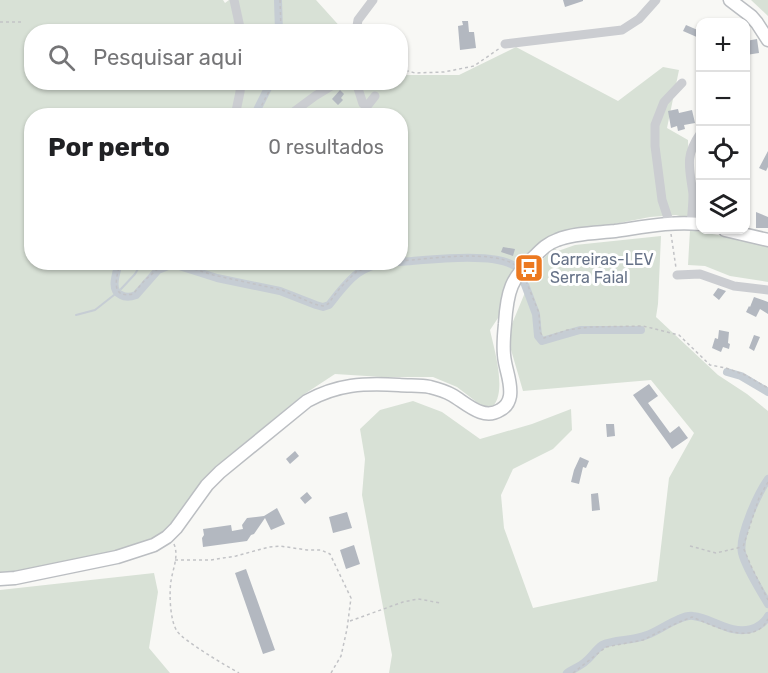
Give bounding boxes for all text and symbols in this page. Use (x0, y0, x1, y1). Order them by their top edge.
map controls (696, 18, 750, 234)
button: + (696, 18, 750, 72)
search box (24, 24, 408, 90)
icon: search (45, 41, 78, 74)
text: Pesquisar aqui (93, 44, 243, 71)
button: − (696, 72, 750, 126)
button: locate (696, 126, 750, 180)
text: Por perto (48, 132, 170, 163)
text: 0 resultados (268, 135, 384, 159)
button: layers (696, 180, 750, 234)
place label: Carreiras-LEV Serra Faial (550, 250, 654, 287)
bus stop icon: Carreiras-LEV Serra Faial (513, 252, 545, 284)

